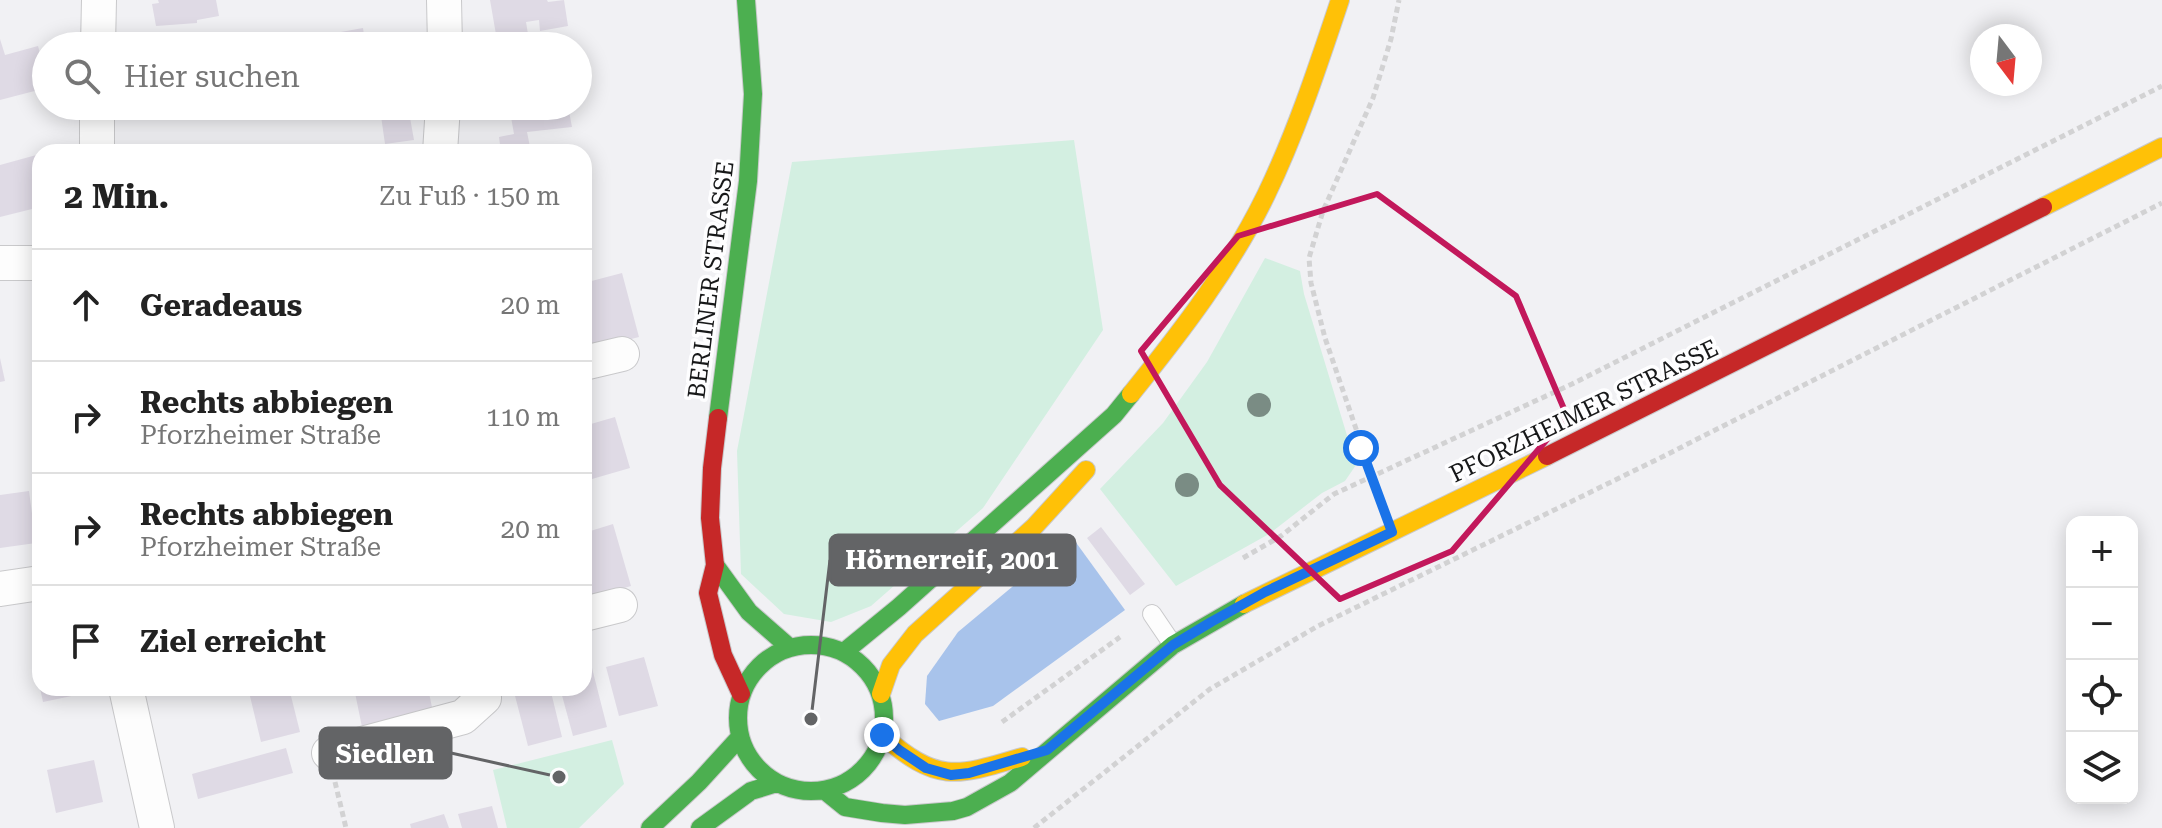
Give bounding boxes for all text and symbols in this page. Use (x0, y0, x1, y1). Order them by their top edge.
north arrow (1970, 24, 2042, 96)
search box (32, 32, 592, 120)
icon: search (60, 54, 104, 98)
text: Hier suchen (124, 59, 300, 94)
street label: BERLINER STRASSE (683, 160, 739, 400)
text: 2 Min. (64, 176, 169, 216)
text: Zu Fuß · 150 m (379, 181, 560, 211)
icon: ahead (64, 283, 108, 327)
text: Geradeaus (140, 288, 302, 323)
text: 20 m (501, 290, 560, 320)
street label: PFORZHEIMER STRASSE (1445, 334, 1723, 488)
text: Rechts abbiegen (140, 385, 393, 420)
icon: right (64, 395, 108, 439)
text: 110 m (486, 402, 560, 432)
text: Pforzheimer Straße (140, 420, 381, 450)
route start (1343, 430, 1379, 466)
text: Rechts abbiegen (140, 497, 393, 532)
icon: right (64, 507, 108, 551)
text: 20 m (501, 514, 560, 544)
map controls (2066, 516, 2138, 804)
button: + (2066, 516, 2138, 588)
text: Pforzheimer Straße (140, 532, 381, 562)
callout: Hörnerreif, 2001 (830, 535, 1075, 585)
text: Hörnerreif, 2001 (845, 545, 1059, 575)
button: − (2066, 588, 2138, 660)
icon: arrive (64, 619, 108, 663)
text: Ziel erreicht (140, 624, 326, 659)
button: locate (2066, 660, 2138, 732)
route end (864, 717, 900, 753)
callout: Siedlen (320, 728, 451, 778)
button: layers (2066, 732, 2138, 804)
text: Siedlen (336, 739, 434, 769)

